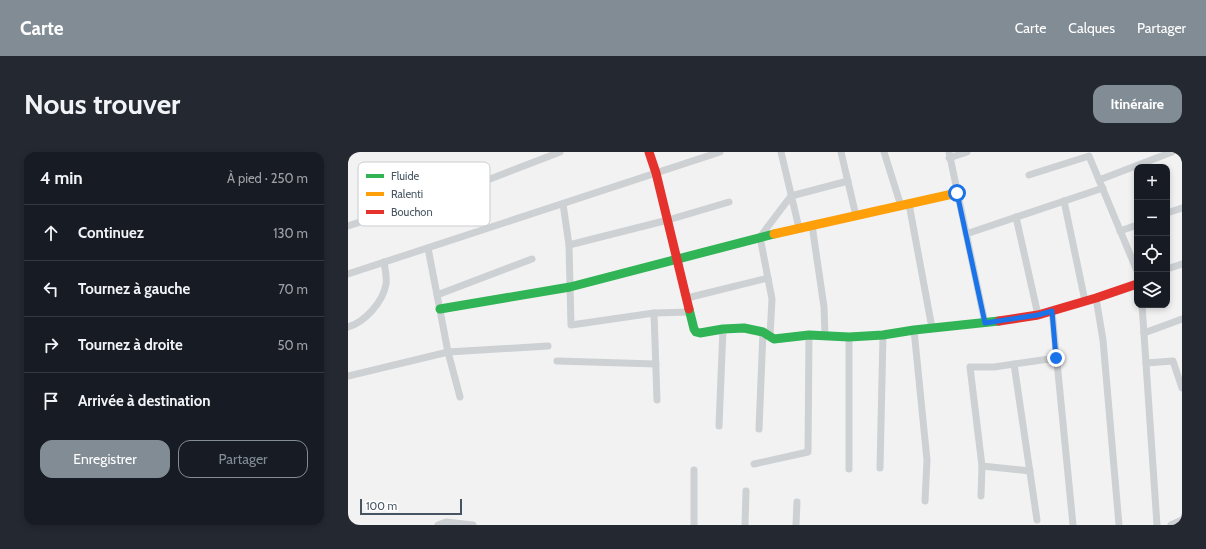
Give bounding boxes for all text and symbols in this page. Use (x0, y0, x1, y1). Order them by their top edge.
text: Carte (20, 17, 64, 40)
text: Carte (1015, 19, 1046, 37)
text: Calques (1068, 19, 1115, 37)
text: Partager (1137, 19, 1186, 37)
button: Itinéraire (1093, 85, 1182, 123)
text: Nous trouver (24, 87, 180, 121)
legend (358, 162, 490, 226)
map controls (1134, 164, 1170, 308)
button: + (1134, 164, 1170, 200)
text: 4 min (40, 168, 83, 188)
text: Fluide (391, 169, 420, 183)
text: À pied · 250 m (227, 170, 308, 186)
route start (948, 184, 966, 202)
text: Ralenti (391, 187, 423, 201)
button: − (1134, 200, 1170, 236)
text: Bouchon (391, 205, 433, 219)
icon: ahead (40, 222, 62, 244)
text: Continuez (78, 224, 144, 242)
text: 130 m (273, 225, 308, 241)
button: locate (1134, 236, 1170, 272)
button: layers (1134, 272, 1170, 308)
icon: left (40, 278, 62, 300)
text: Tournez à gauche (78, 280, 190, 298)
text: 70 m (278, 281, 308, 297)
icon: right (40, 334, 62, 356)
text: Tournez à droite (78, 336, 183, 354)
text: 50 m (278, 337, 308, 353)
route end (1047, 349, 1065, 367)
icon: arrive (40, 390, 62, 412)
text: Arrivée à destination (78, 392, 210, 410)
button: Enregistrer (40, 440, 170, 478)
button: Partager (178, 440, 308, 478)
scale bar (360, 497, 462, 516)
text: 100 m (366, 499, 397, 513)

